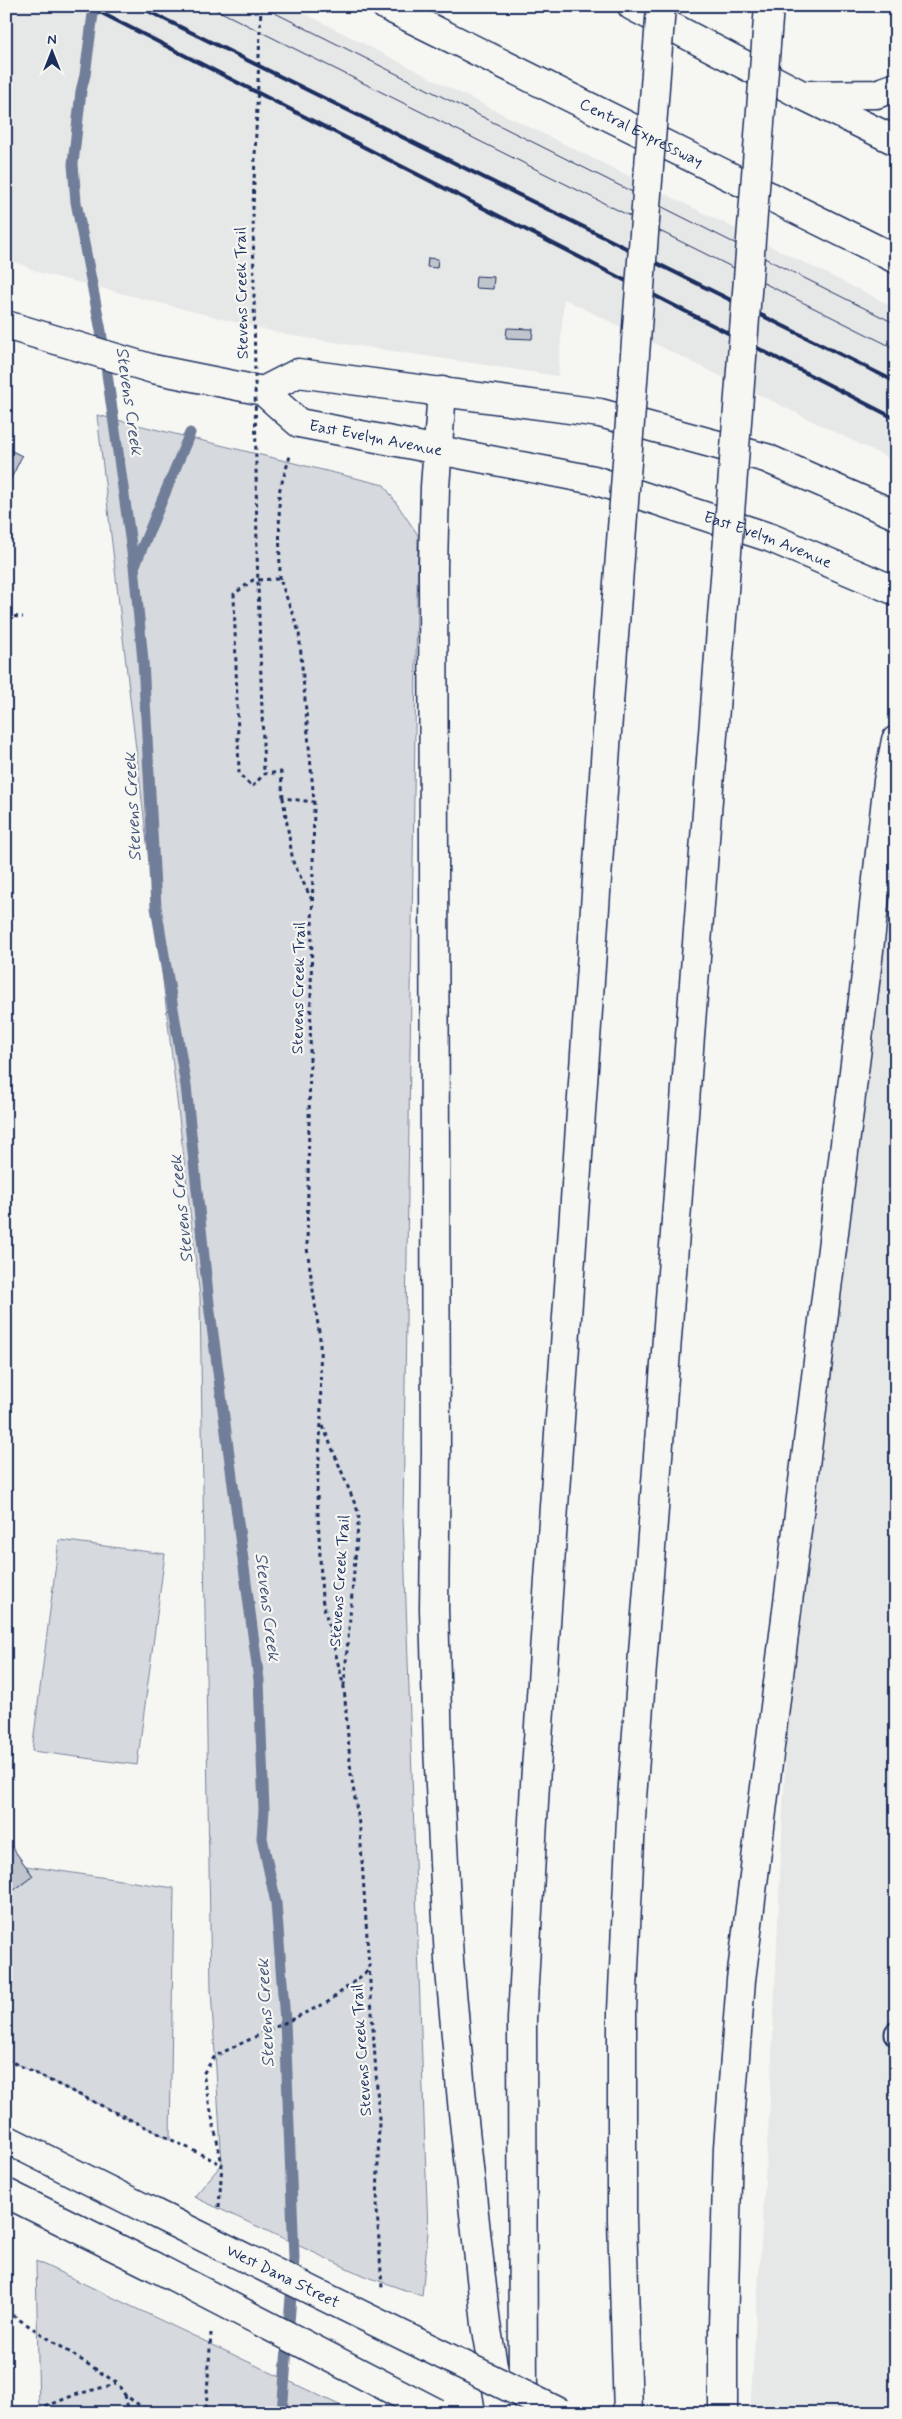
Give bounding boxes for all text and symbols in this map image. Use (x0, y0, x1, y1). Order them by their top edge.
north arrow (28, 28, 78, 78)
text: N (47, 31, 57, 49)
street label: Central Expressway (576, 93, 706, 172)
street label: Stevens Creek Trail (230, 227, 254, 359)
water label: Stevens Creek (110, 345, 149, 457)
street label: East Evelyn Avenue (307, 415, 444, 461)
street label: East Evelyn Avenue (701, 506, 835, 573)
water label: Stevens Creek (118, 751, 148, 862)
street label: Stevens Creek Trail (287, 922, 311, 1054)
water label: Stevens Creek (164, 1153, 200, 1264)
street label: Stevens Creek Trail (325, 1514, 355, 1648)
water label: Stevens Creek (248, 1551, 286, 1663)
water label: Stevens Creek (251, 1957, 281, 2068)
street label: Stevens Creek Trail (347, 1983, 377, 2117)
street label: West Dana Street (223, 2240, 344, 2313)

